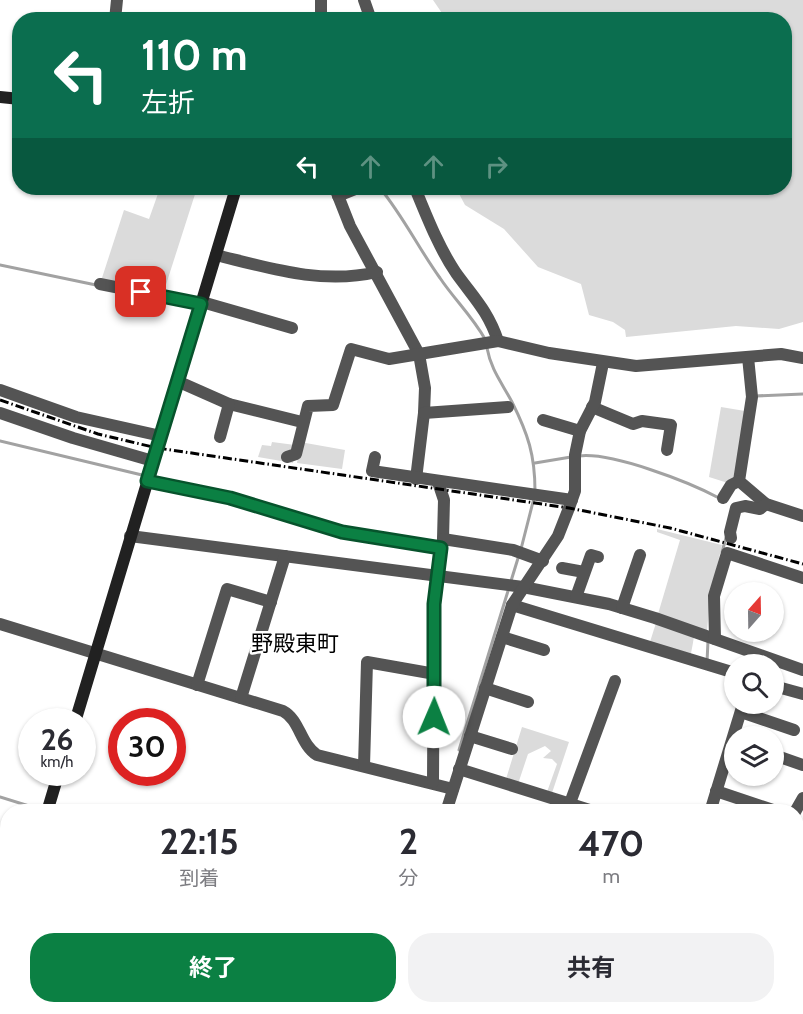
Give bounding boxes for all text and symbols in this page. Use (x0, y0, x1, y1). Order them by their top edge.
text: 110 m (141, 29, 248, 81)
icon: left (42, 36, 120, 114)
text: 左折 (141, 86, 195, 119)
icon: left (291, 150, 324, 183)
icon: ahead (354, 150, 387, 183)
icon: ahead (417, 150, 450, 183)
icon: right (480, 150, 513, 183)
pin (115, 266, 166, 317)
icon: arrive (124, 275, 157, 308)
north arrow (724, 582, 784, 642)
map controls (724, 582, 784, 786)
district label: 野殿東町 (251, 630, 339, 657)
button: search (724, 654, 784, 714)
position arrow (402, 685, 466, 749)
speed limit sign: 30 (108, 708, 186, 786)
text: 26 (41, 721, 73, 758)
button: layers (724, 726, 784, 786)
text: km/h (41, 753, 73, 771)
text: 22:15 (160, 819, 239, 863)
text: 2 (399, 819, 418, 863)
text: 470 (578, 821, 644, 865)
text: m (602, 864, 620, 888)
text: 到着 (179, 866, 219, 890)
text: 分 (398, 866, 418, 890)
button: 終了 (30, 933, 396, 1002)
button: 共有 (408, 933, 774, 1002)

